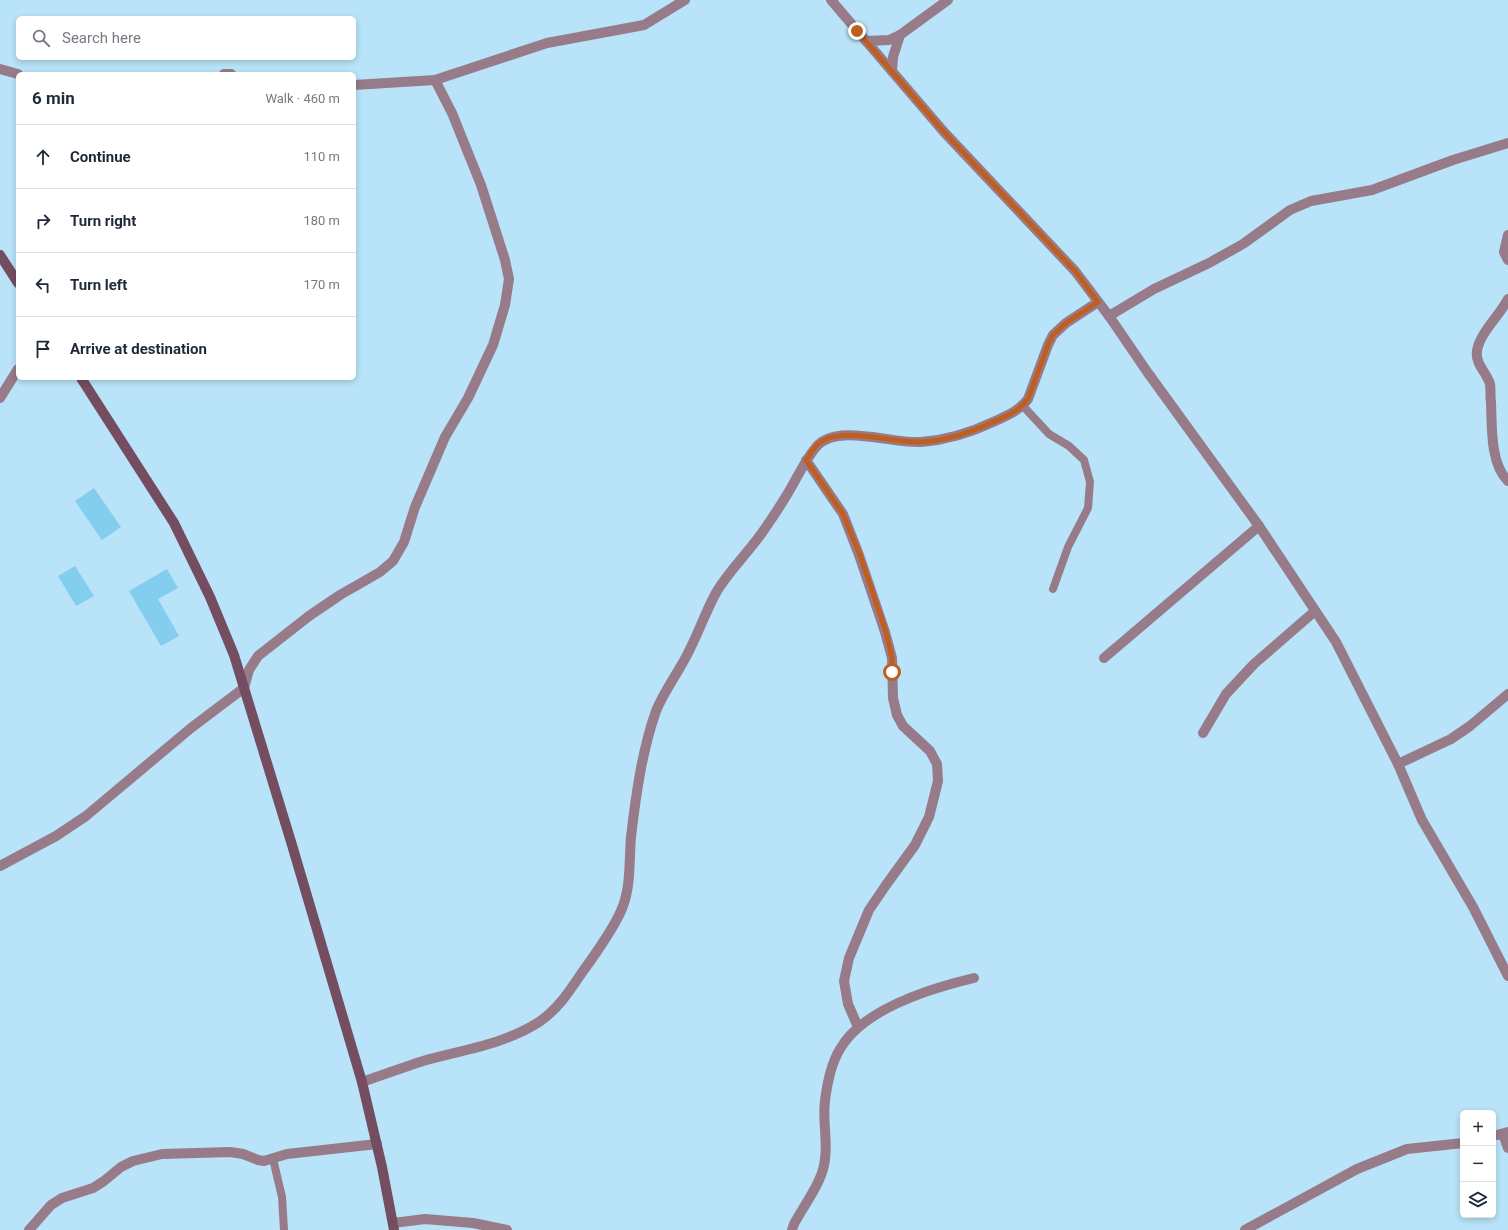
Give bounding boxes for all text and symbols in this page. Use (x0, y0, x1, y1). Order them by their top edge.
search box (16, 16, 356, 60)
route end (848, 22, 866, 40)
icon: search (30, 27, 52, 49)
text: Search here (62, 29, 141, 47)
text: 6 min (32, 88, 75, 108)
text: Walk · 460 m (265, 91, 340, 106)
icon: ahead (32, 146, 54, 168)
text: Continue (70, 148, 131, 166)
text: 110 m (303, 149, 340, 164)
icon: right (32, 210, 54, 232)
text: Turn right (70, 212, 136, 230)
text: 180 m (303, 213, 340, 228)
icon: left (32, 274, 54, 296)
text: Turn left (70, 276, 127, 294)
text: 170 m (303, 277, 340, 292)
icon: arrive (32, 338, 54, 360)
text: Arrive at destination (70, 340, 207, 358)
route start (883, 663, 901, 681)
map controls (1460, 1110, 1496, 1218)
button: + (1460, 1110, 1496, 1146)
button: − (1460, 1146, 1496, 1182)
button: layers (1460, 1182, 1496, 1218)

